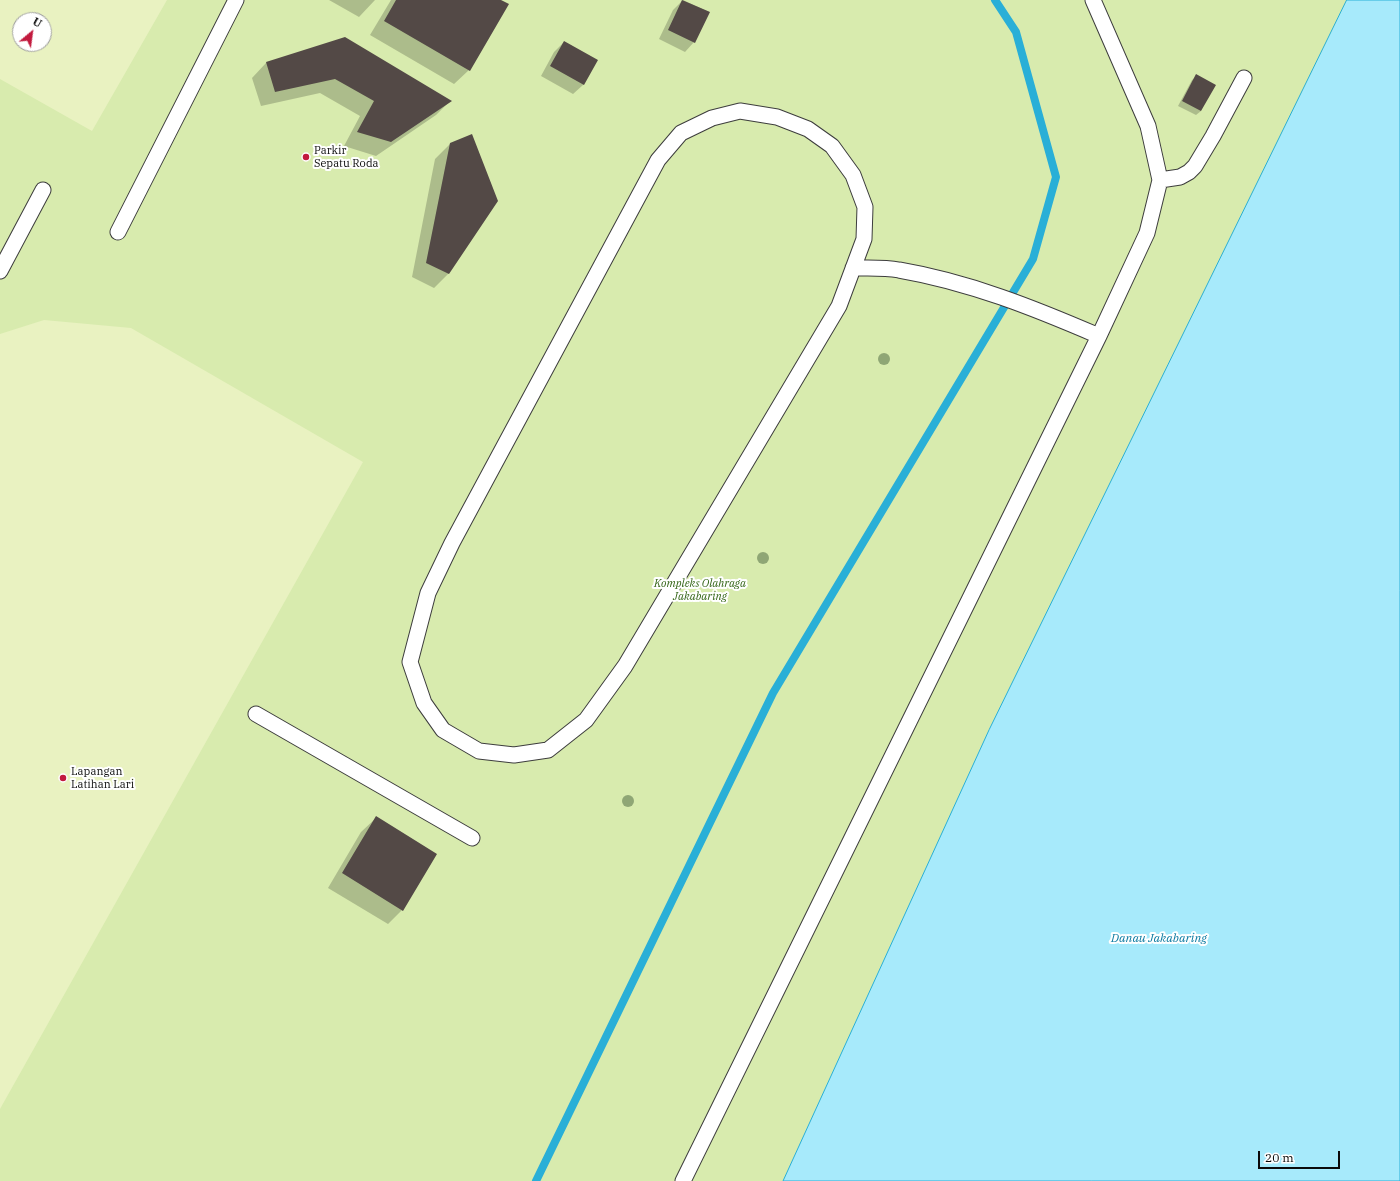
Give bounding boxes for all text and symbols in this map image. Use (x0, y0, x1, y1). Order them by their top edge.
north arrow (12, 12, 52, 52)
text: U (30, 14, 44, 31)
place label: Parkir Sepatu Roda (314, 144, 379, 170)
marker: Parkir Sepatu Roda (301, 152, 311, 162)
park label: Kompleks Olahraga Jakabaring (654, 577, 746, 603)
place label: Lapangan Latihan Lari (71, 765, 134, 791)
marker: Lapangan Latihan Lari (58, 773, 68, 783)
water label: Danau Jakabaring (1111, 932, 1207, 946)
scale bar (1260, 1143, 1342, 1169)
text: 20 m (1265, 1150, 1294, 1165)

